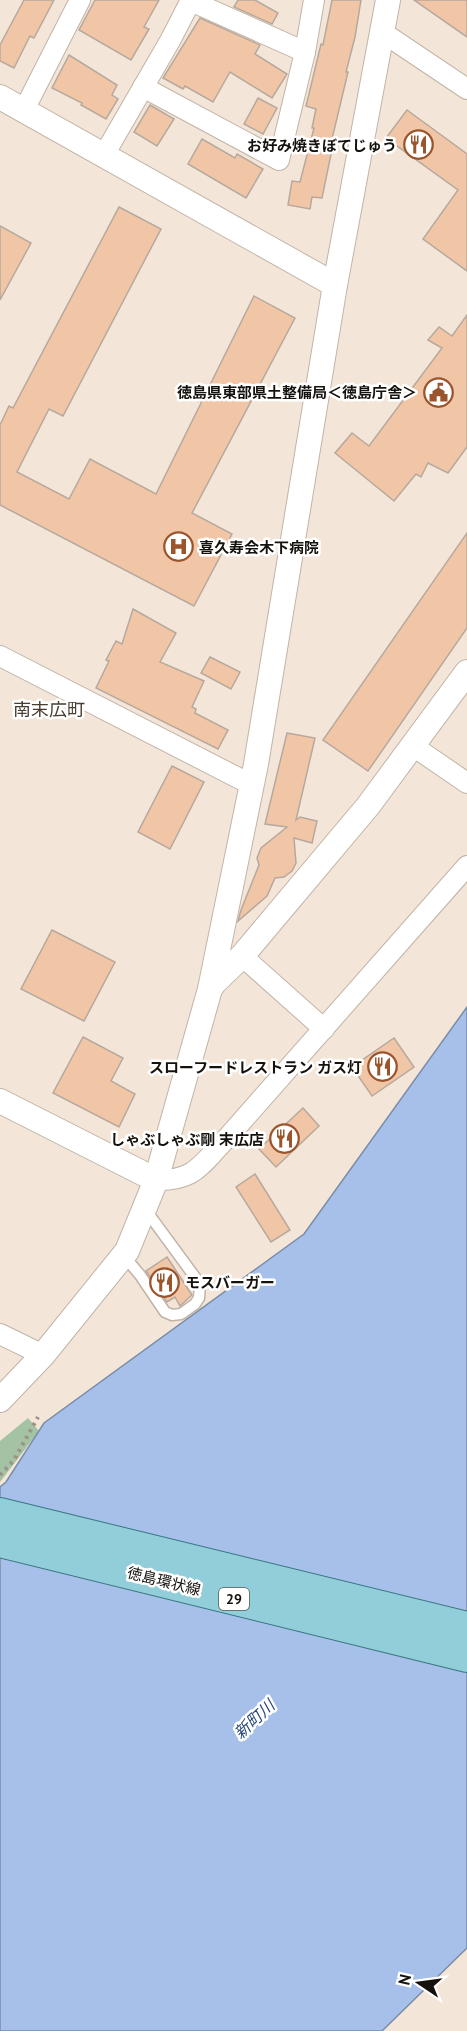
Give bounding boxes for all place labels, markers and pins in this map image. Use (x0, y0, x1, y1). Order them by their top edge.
restaurant icon: お好み焼きぼてじゅう (402, 129, 434, 161)
place label: お好み焼きぼてじゅう (247, 136, 397, 155)
public building icon: 徳島県東部県土整備局＜徳島庁舎＞ (422, 376, 454, 408)
place label: 徳島県東部県土整備局＜徳島庁舎＞ (177, 383, 417, 402)
hospital icon: 喜久寿会木下病院 (162, 531, 194, 563)
place label: 喜久寿会木下病院 (199, 538, 319, 557)
restaurant icon: スローフードレストラン ガス灯 (367, 1051, 399, 1083)
place label: スローフードレストラン ガス灯 (149, 1058, 362, 1077)
restaurant icon: しゃぶしゃぶ剛 末広店 (269, 1123, 301, 1155)
place label: しゃぶしゃぶ剛 末広店 (110, 1130, 264, 1149)
restaurant icon: モスバーガー (148, 1266, 180, 1298)
place label: モスバーガー (185, 1273, 275, 1292)

